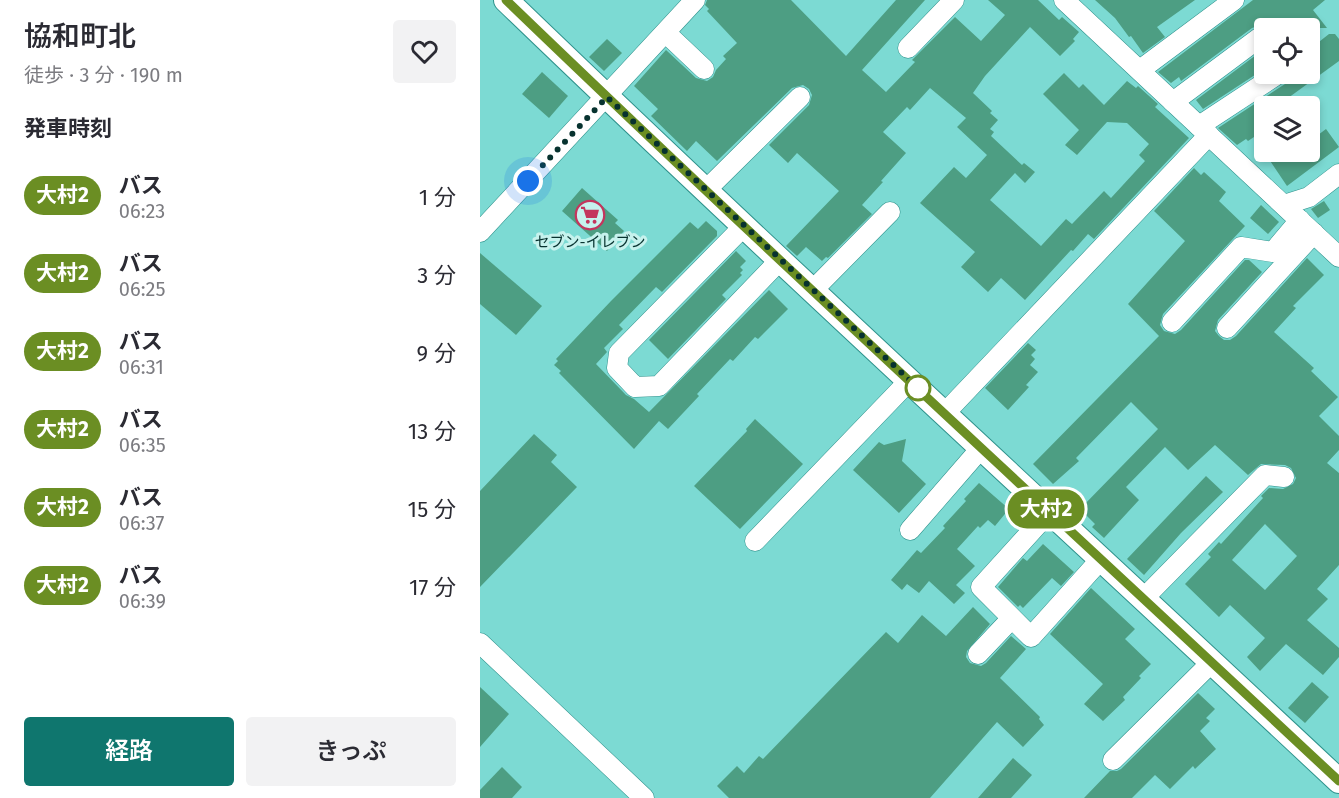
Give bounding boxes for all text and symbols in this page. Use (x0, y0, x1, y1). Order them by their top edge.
map controls (1254, 18, 1320, 162)
button: locate (1254, 18, 1320, 84)
text: 協和町北 (24, 20, 136, 53)
button: heart (393, 20, 456, 83)
text: 徒歩 · 3 分 · 190 m (24, 63, 183, 87)
button: layers (1254, 96, 1320, 162)
text: 発車時刻 (24, 115, 112, 142)
your location (513, 166, 543, 196)
text: バス (119, 172, 163, 199)
text: 大村2 (36, 182, 89, 208)
text: 1 分 (419, 184, 456, 211)
text: 06:23 (119, 199, 165, 223)
supermarket icon: セブン-イレブン (574, 199, 606, 231)
place label: セブン-イレブン (534, 233, 646, 251)
text: バス (119, 250, 163, 277)
text: 大村2 (36, 260, 89, 286)
text: 3 分 (417, 262, 456, 289)
text: 06:25 (119, 277, 165, 301)
text: バス (119, 328, 163, 355)
text: 大村2 (36, 338, 89, 364)
text: 9 分 (417, 340, 456, 367)
text: 06:31 (119, 355, 164, 379)
unlabelled marker (905, 375, 931, 401)
text: バス (119, 406, 163, 433)
text: 大村2 (36, 416, 89, 442)
text: 13 分 (408, 418, 456, 445)
text: 06:35 (119, 433, 166, 457)
text: バス (119, 484, 163, 511)
line badge: 大村2 (1012, 490, 1080, 528)
text: 大村2 (36, 494, 89, 520)
text: 15 分 (408, 496, 456, 523)
text: 大村2 (1020, 496, 1072, 522)
text: 06:37 (119, 511, 164, 535)
text: バス (119, 562, 163, 589)
text: 大村2 (36, 572, 89, 598)
text: 17 分 (409, 574, 456, 601)
text: 06:39 (119, 589, 166, 613)
button: 経路 (24, 717, 234, 786)
button: きっぷ (246, 717, 456, 786)

